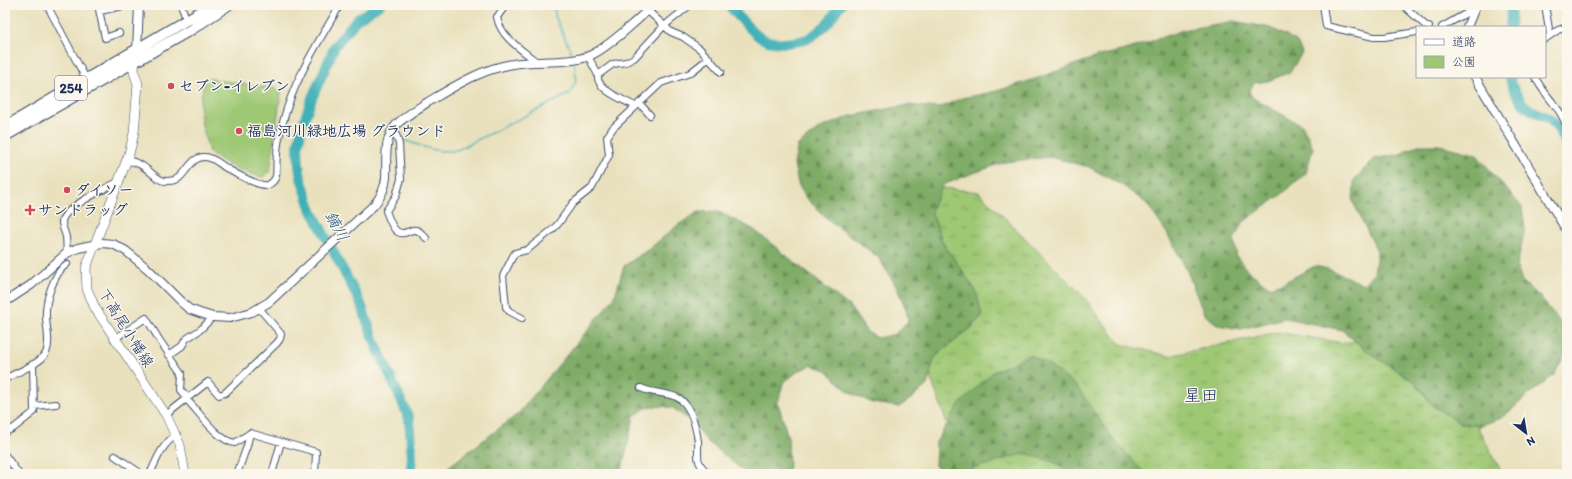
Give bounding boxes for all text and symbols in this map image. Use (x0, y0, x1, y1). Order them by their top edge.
legend (1416, 26, 1546, 78)
text: 道路 (1452, 35, 1476, 49)
text: 公園 (1452, 55, 1476, 69)
road number: 254 (55, 76, 87, 100)
place label: セブン-イレブン (179, 77, 290, 95)
marker: セブン-イレブン (166, 81, 176, 91)
place label: 福島河川緑地広場 グラウンド (247, 122, 445, 140)
marker: 福島河川緑地広場 グラウンド (234, 126, 244, 136)
place label: ダイソー (75, 181, 134, 199)
marker: ダイソー (62, 185, 72, 195)
place label: サンドラッグ (38, 201, 128, 219)
marker: サンドラッグ (25, 205, 35, 215)
water label: 鏑川 (321, 207, 353, 245)
street label: 下高尾小幡線 (95, 285, 157, 371)
district label: 星田 (1184, 385, 1218, 405)
north arrow (1506, 413, 1546, 453)
text: N (1524, 434, 1537, 449)

